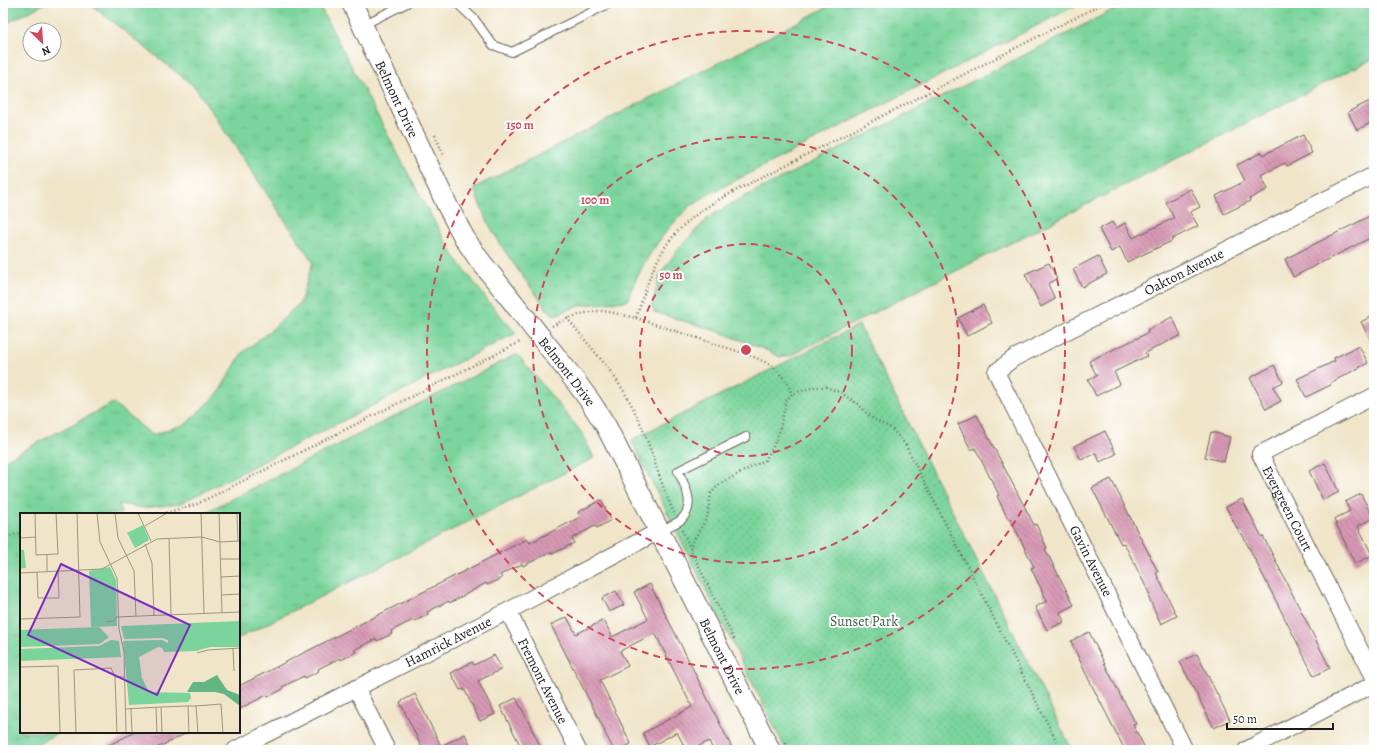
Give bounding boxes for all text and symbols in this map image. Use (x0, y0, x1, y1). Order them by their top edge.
north arrow (22, 22, 62, 62)
text: N (39, 42, 53, 59)
street label: Belmont Drive (371, 57, 423, 141)
text: 150 m (506, 117, 534, 133)
text: 100 m (581, 192, 609, 208)
street label: Oakton Avenue (1141, 243, 1227, 300)
text: 50 m (659, 267, 683, 283)
street label: Belmont Drive (534, 333, 600, 410)
centre of rings (739, 343, 753, 357)
street label: Evergreen Court (1258, 462, 1318, 555)
inset map (20, 513, 240, 733)
street label: Gavin Avenue (1065, 522, 1117, 600)
street label: Hamrick Avenue (401, 611, 495, 672)
park label: Sunset Park (830, 612, 898, 631)
street label: Belmont Drive (695, 615, 750, 698)
street label: Fremont Avenue (513, 634, 573, 727)
scale bar (1227, 705, 1333, 731)
text: 50 m (1233, 711, 1257, 727)

